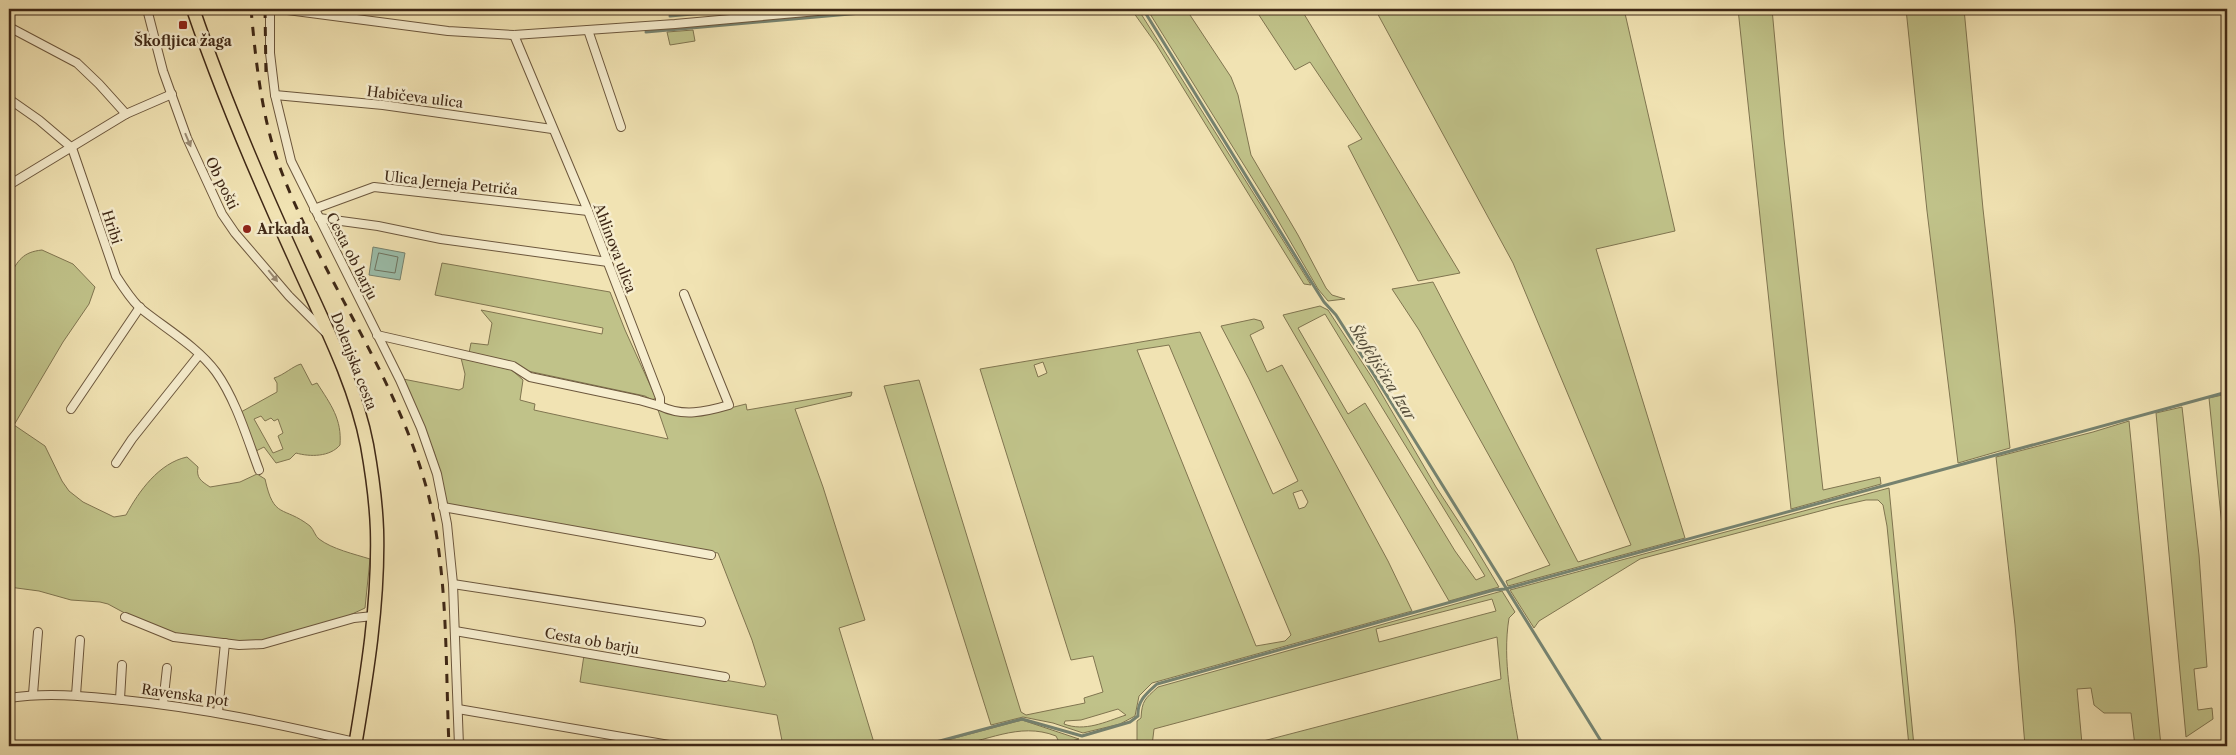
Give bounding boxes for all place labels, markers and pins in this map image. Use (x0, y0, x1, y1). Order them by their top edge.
marker: Škofljica žaga (177, 19, 189, 31)
place label: Škofljica žaga (134, 31, 233, 50)
place label: Arkada (256, 220, 310, 238)
marker: Arkada (241, 223, 253, 235)

